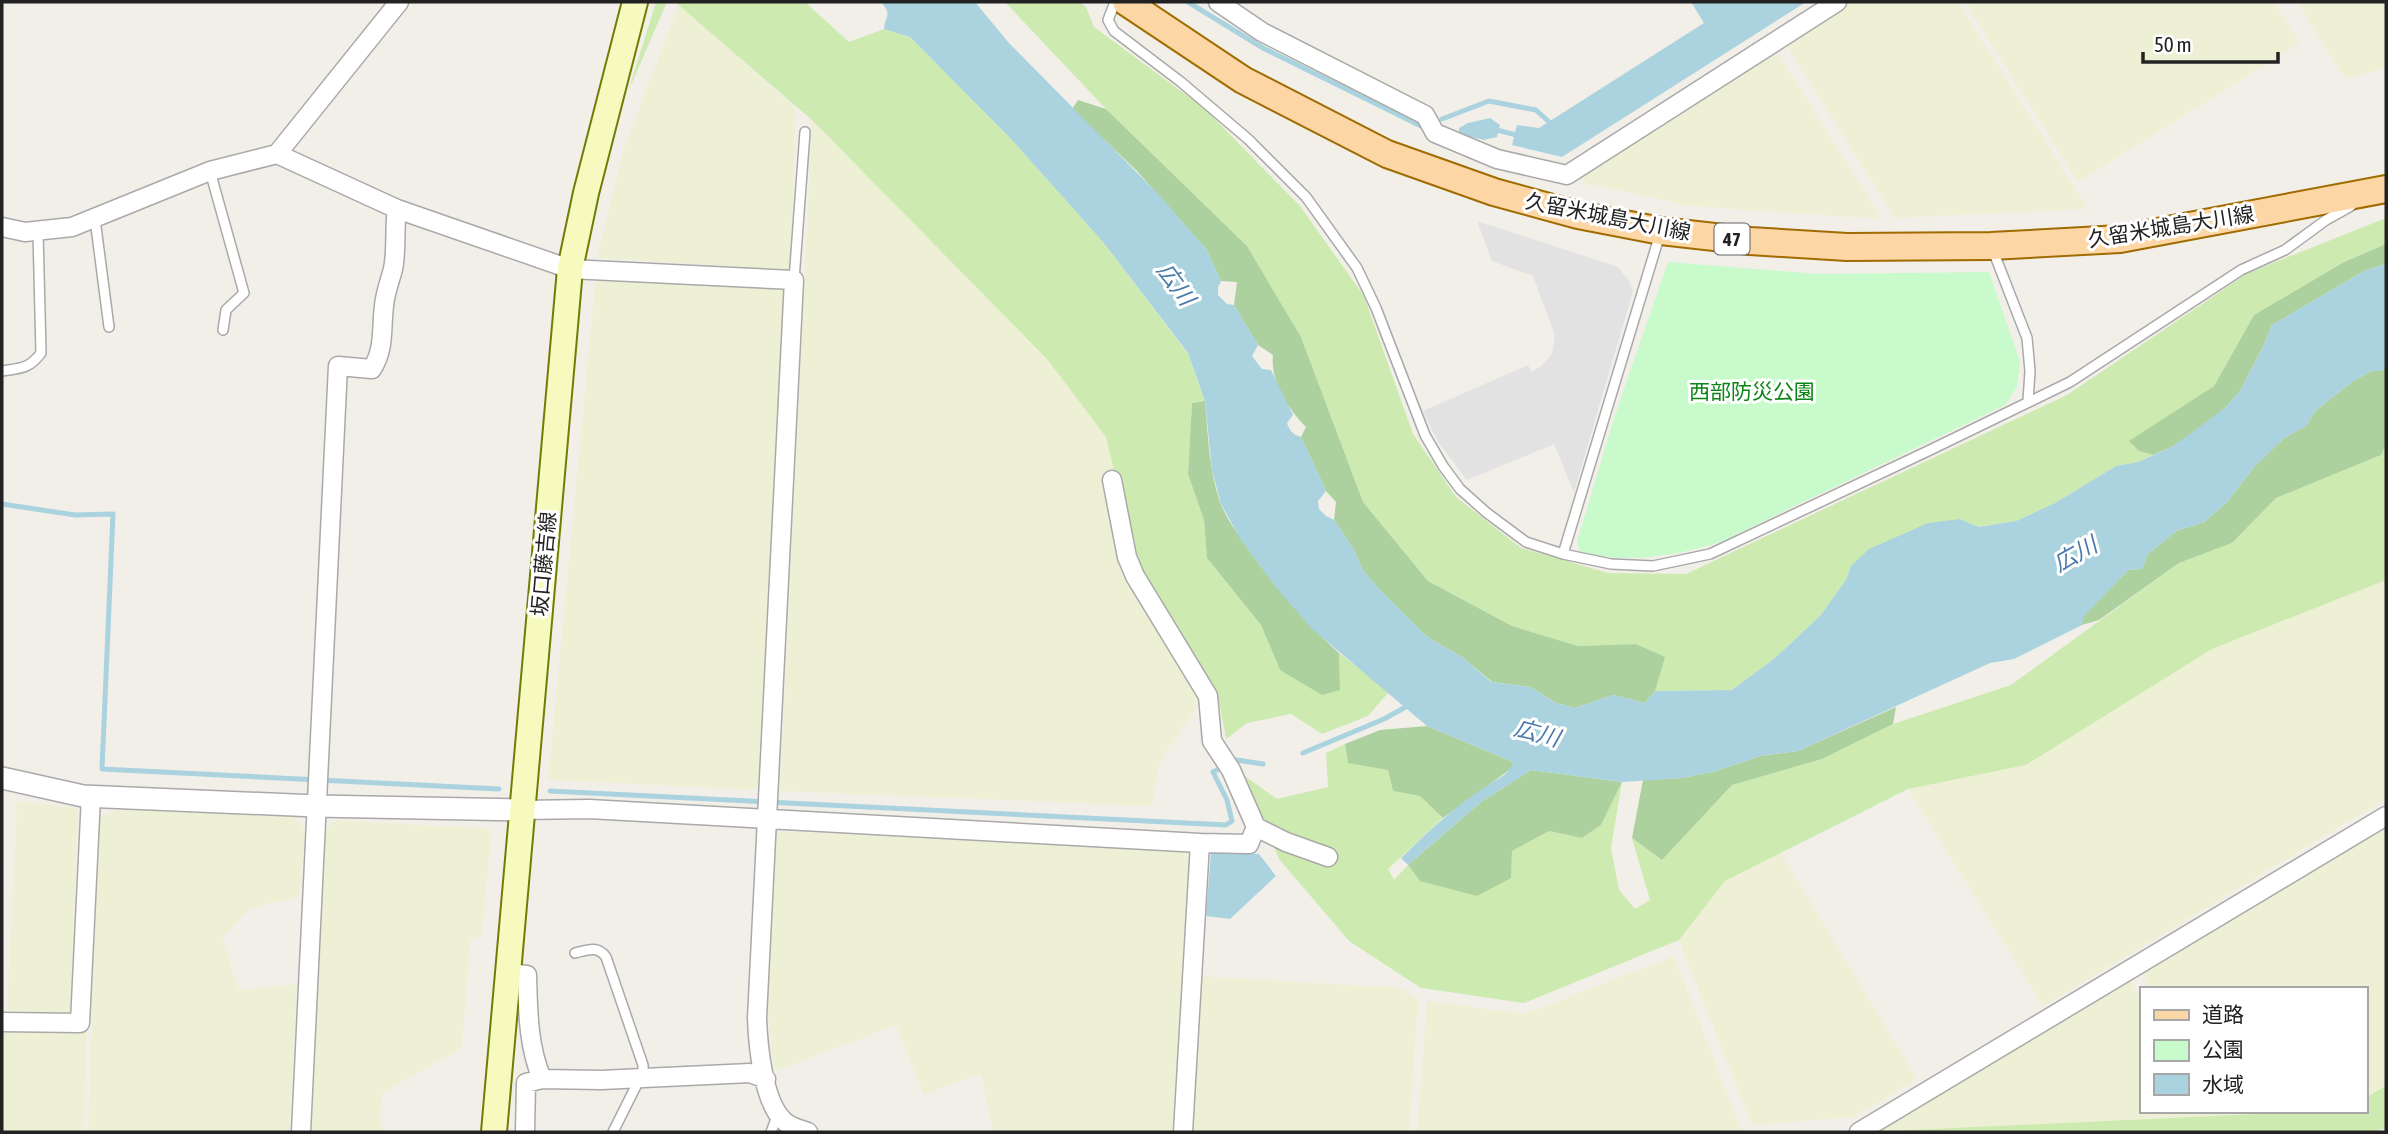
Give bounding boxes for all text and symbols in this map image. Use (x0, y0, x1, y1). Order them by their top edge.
scale bar (2143, 21, 2278, 65)
text: 50 m (2154, 32, 2192, 56)
street label: 久留米城島大川線 (1523, 188, 1693, 244)
street label: 久留米城島大川線 (2086, 201, 2256, 251)
road number: 47 (1714, 224, 1750, 255)
water label: 広川 (1152, 258, 1202, 313)
park label: 西部防災公園 (1689, 379, 1815, 403)
street label: 坂口藤吉線 (526, 511, 560, 617)
water label: 広川 (2049, 530, 2104, 577)
water label: 広川 (1511, 714, 1565, 752)
legend (2140, 987, 2367, 1113)
text: 道路 (2202, 1002, 2244, 1026)
text: 公園 (2202, 1037, 2244, 1061)
text: 水域 (2202, 1072, 2244, 1096)

